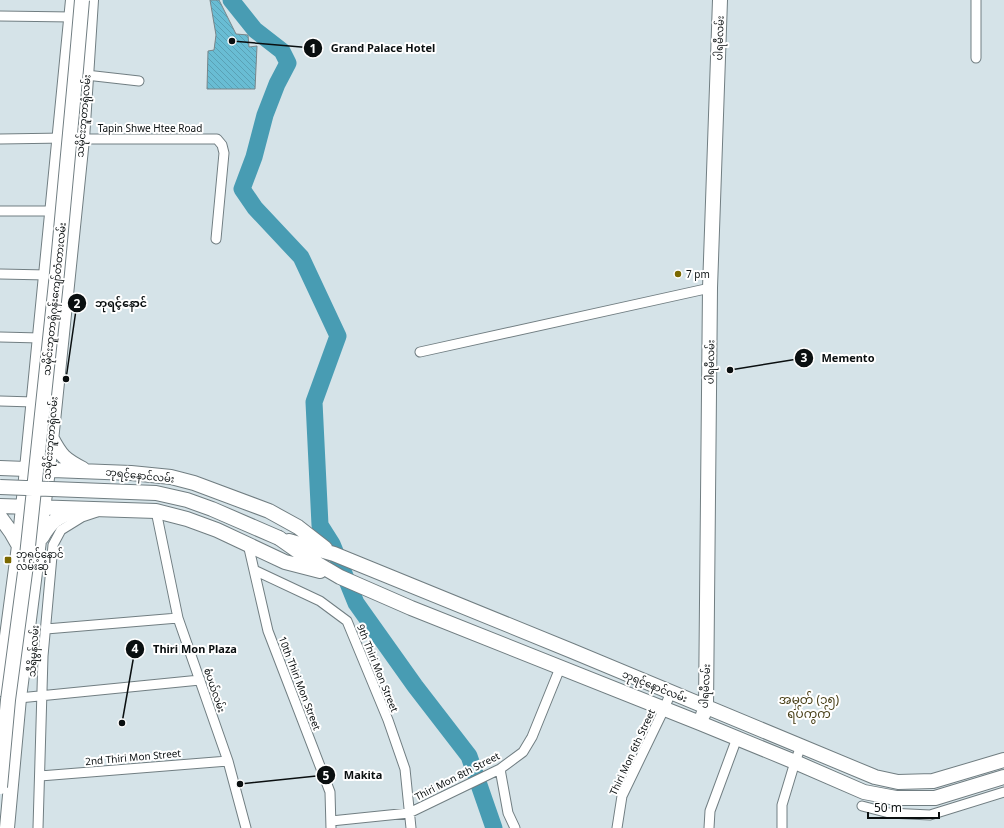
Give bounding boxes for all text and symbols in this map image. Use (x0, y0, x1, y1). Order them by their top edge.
street label: ပါရမီလမ်း (711, 15, 729, 61)
callout: Grand Palace Hotel (303, 37, 444, 60)
text: 1 (310, 40, 316, 57)
text: Grand Palace Hotel (331, 40, 435, 55)
street label: သမိုင်းဘူတာရုံလမ်း (72, 74, 96, 158)
street label: Tapin Shwe Htee Road (98, 121, 202, 135)
street label: သမိုင်းဘူတာရုံဂုန်းကျော်တံတားလမ်း (39, 222, 71, 377)
place label: 7 pm (686, 267, 710, 281)
marker: 7 pm (673, 269, 683, 279)
callout: ဘုရင့်နောင် (67, 292, 155, 315)
text: 2 (74, 295, 81, 312)
text: ဘုရင့်နောင် (95, 295, 147, 313)
street label: ပါရမီလမ်း (703, 340, 719, 384)
callout: Memento (794, 346, 883, 369)
text: 3 (801, 349, 808, 366)
text: Memento (821, 350, 875, 365)
street label: သမိုင်းဘူတာရုံလမ်း (39, 396, 63, 480)
street label: ဘုရင့်နောင်လမ်း (105, 464, 175, 488)
place label: ဘုရင့်နောင် လမ်းဆုံ (16, 547, 64, 575)
marker: ဘုရင့်နောင် လမ်းဆုံ (3, 555, 13, 565)
street label: 9th Thiri Mon Street (354, 622, 402, 714)
street label: သီရိမွန်လမ်း (24, 625, 44, 678)
street label: 10th Thiri Mon Street (276, 634, 324, 732)
callout: Thiri Mon Plaza (125, 637, 245, 660)
text: 4 (132, 640, 139, 657)
text: Thiri Mon Plaza (153, 641, 237, 656)
street label: ပါရမီလမ်း (697, 663, 715, 709)
street label: စံပယ်လမ်း (201, 666, 229, 714)
street label: ဘုရင့်နောင်လမ်း (620, 667, 690, 707)
district label: အမှတ် (၁၅) ရပ်ကွက် (779, 691, 840, 724)
street label: Thiri Mon 6th Street (606, 706, 658, 797)
street label: 2nd Thiri Mon Street (85, 746, 182, 768)
street label: Thiri Mon 8th Street (412, 748, 502, 803)
callout: Makita (316, 764, 391, 787)
text: 5 (323, 767, 330, 784)
text: Makita (344, 767, 382, 782)
scale bar (868, 794, 939, 820)
text: 50 m (874, 799, 902, 816)

